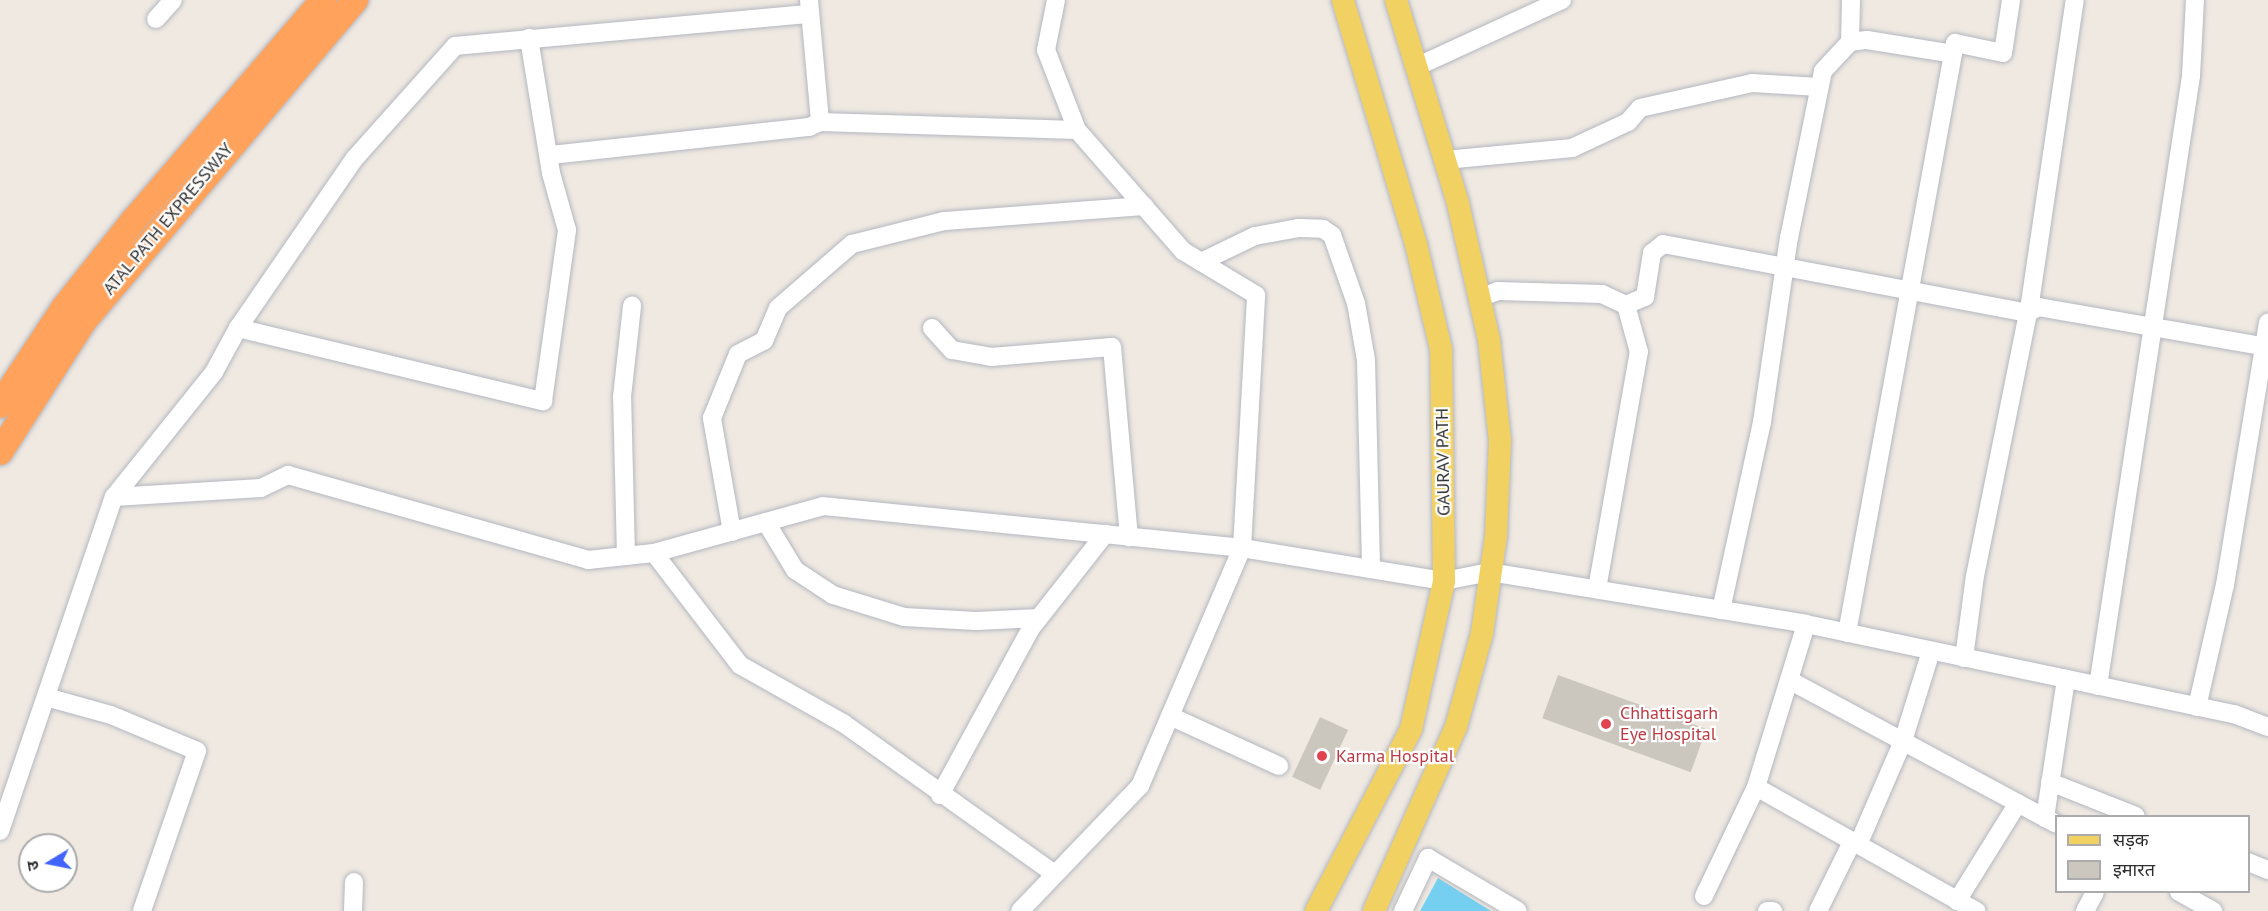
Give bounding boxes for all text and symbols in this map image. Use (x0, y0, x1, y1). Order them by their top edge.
street label: ATAL PATH EXPRESSWAY (98, 139, 238, 299)
street label: GAURAV PATH (1431, 408, 1455, 516)
place label: Chhattisgarh Eye Hospital (1620, 703, 1718, 746)
marker: Chhattisgarh Eye Hospital (1597, 715, 1615, 733)
place label: Karma Hospital (1336, 745, 1454, 767)
marker: Karma Hospital (1313, 747, 1331, 765)
legend (2055, 815, 2250, 893)
text: सड़क (2113, 828, 2149, 851)
north arrow (18, 833, 78, 893)
text: इमारत (2113, 858, 2155, 881)
text: उ (22, 859, 43, 872)

